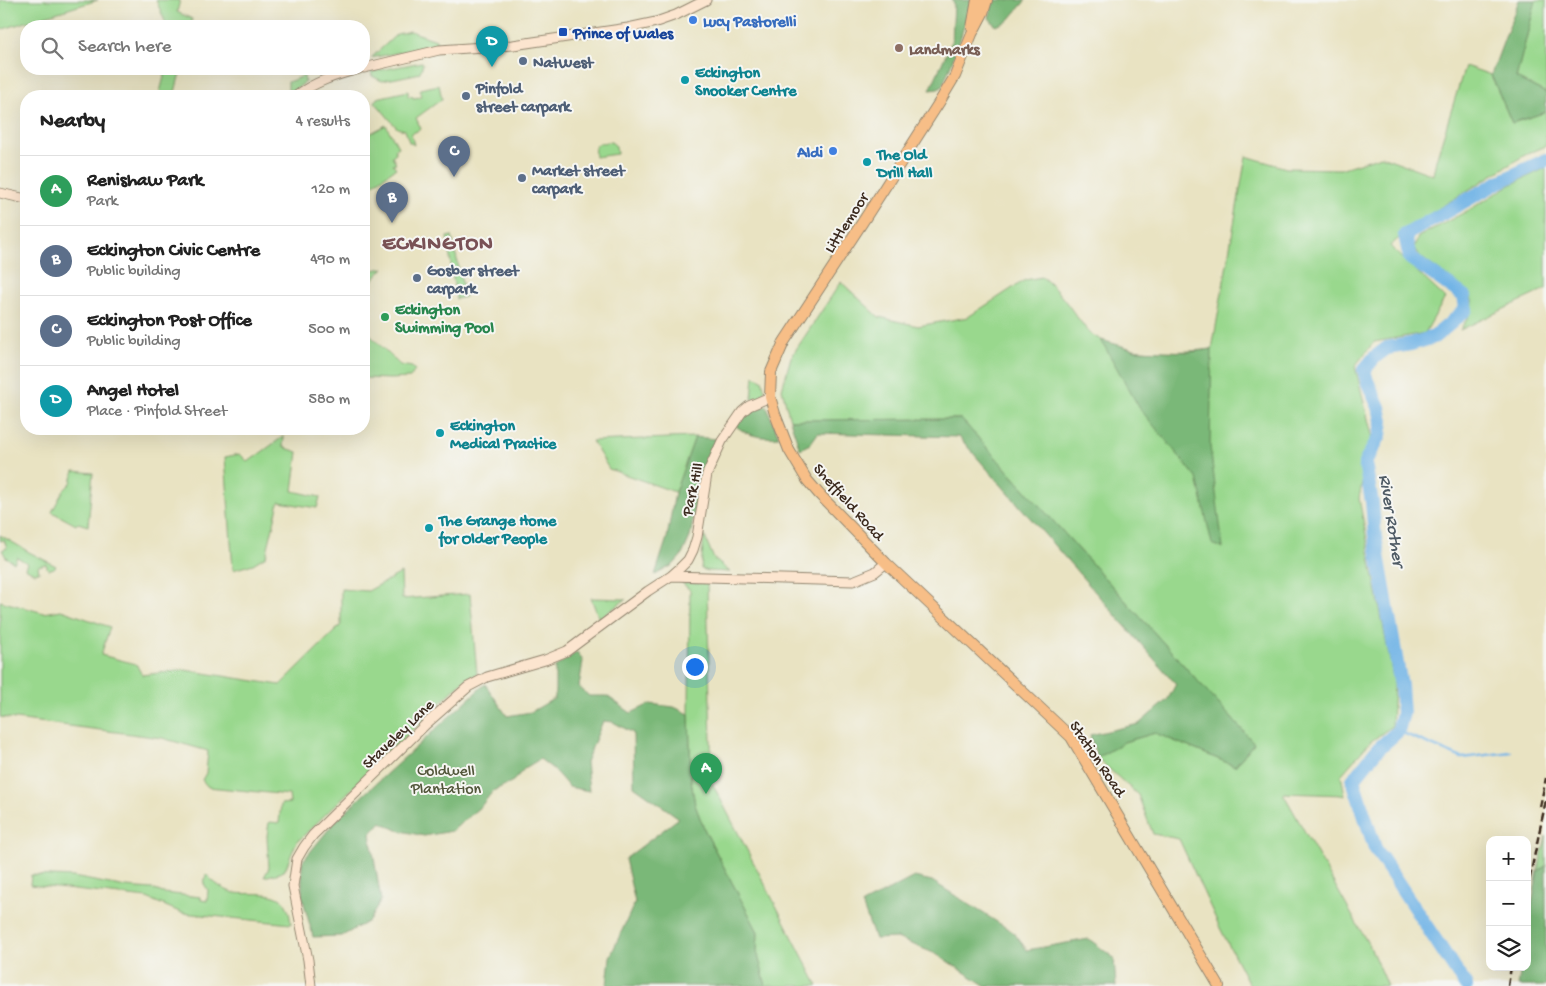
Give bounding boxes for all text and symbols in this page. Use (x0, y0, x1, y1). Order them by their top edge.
marker: Lucy Pastorelli (687, 14, 699, 26)
place label: Lucy Pastorelli (703, 14, 797, 33)
search box (20, 20, 370, 75)
place label: Prince of Wales (572, 25, 674, 45)
pin: D (476, 26, 508, 67)
marker: Prince of Wales (557, 26, 569, 38)
icon: search (38, 34, 66, 62)
text: Search here (78, 36, 172, 59)
marker: Landmarks (893, 42, 905, 54)
place label: Landmarks (909, 42, 981, 61)
marker: NatWest (517, 55, 529, 67)
place label: NatWest (533, 55, 595, 74)
place label: Eckington Snooker Centre (695, 65, 797, 102)
marker: Eckington Snooker Centre (679, 74, 691, 86)
place label: Pinfold street carpark (475, 80, 572, 118)
marker: Pinfold street carpark (460, 90, 472, 102)
text: Nearby (40, 110, 105, 135)
text: 4 results (295, 113, 350, 132)
pin: C (438, 136, 470, 177)
place label: Aldi (796, 145, 824, 164)
marker: Aldi (827, 145, 839, 157)
place label: The Old Drill Hall (875, 147, 933, 184)
marker: The Old Drill Hall (861, 156, 873, 168)
place label: Market street carpark (532, 163, 626, 200)
text: Renishaw Park (87, 170, 203, 193)
marker: Market street carpark (516, 172, 528, 184)
text: A (51, 181, 61, 200)
text: 120 m (311, 181, 350, 200)
pin: B (376, 182, 408, 223)
street label: Littlemoor (822, 189, 875, 258)
text: Park (87, 193, 118, 212)
district label: ECKINGTON (382, 233, 494, 258)
text: Eckington Civic Centre (87, 240, 260, 263)
text: B (52, 251, 60, 270)
text: 490 m (310, 251, 350, 270)
text: Public building (87, 263, 181, 282)
place label: Gosber street carpark (427, 263, 520, 300)
marker: Gosber street carpark (411, 272, 423, 284)
place label: Eckington Swimming Pool (395, 302, 494, 339)
text: Eckington Post Office (87, 310, 252, 333)
marker: Eckington Swimming Pool (379, 311, 391, 323)
text: C (52, 321, 60, 340)
text: 500 m (308, 321, 350, 340)
text: Public building (87, 333, 181, 352)
text: Angel Hotel (87, 380, 179, 403)
text: D (51, 391, 61, 410)
text: 580 m (309, 391, 350, 410)
text: Place · Pinfold Street (87, 403, 227, 422)
place label: Eckington Medical Practice (450, 418, 557, 455)
marker: Eckington Medical Practice (434, 427, 446, 439)
street label: Park Hill (679, 461, 710, 519)
street label: Sheffield Road (808, 461, 888, 547)
water label: River Rother (1373, 473, 1409, 571)
place label: The Grange Home for Older People (437, 513, 557, 550)
marker: The Grange Home for Older People (423, 522, 435, 534)
your location (682, 654, 708, 680)
street label: Staveley Lane (360, 696, 440, 774)
street label: Station Road (1064, 718, 1129, 803)
pin: A (690, 753, 722, 794)
park label: Coldwell Plantation (410, 763, 481, 800)
map controls (1486, 836, 1531, 971)
button: + (1486, 836, 1531, 881)
button: − (1486, 881, 1531, 926)
button: layers (1486, 926, 1531, 971)

